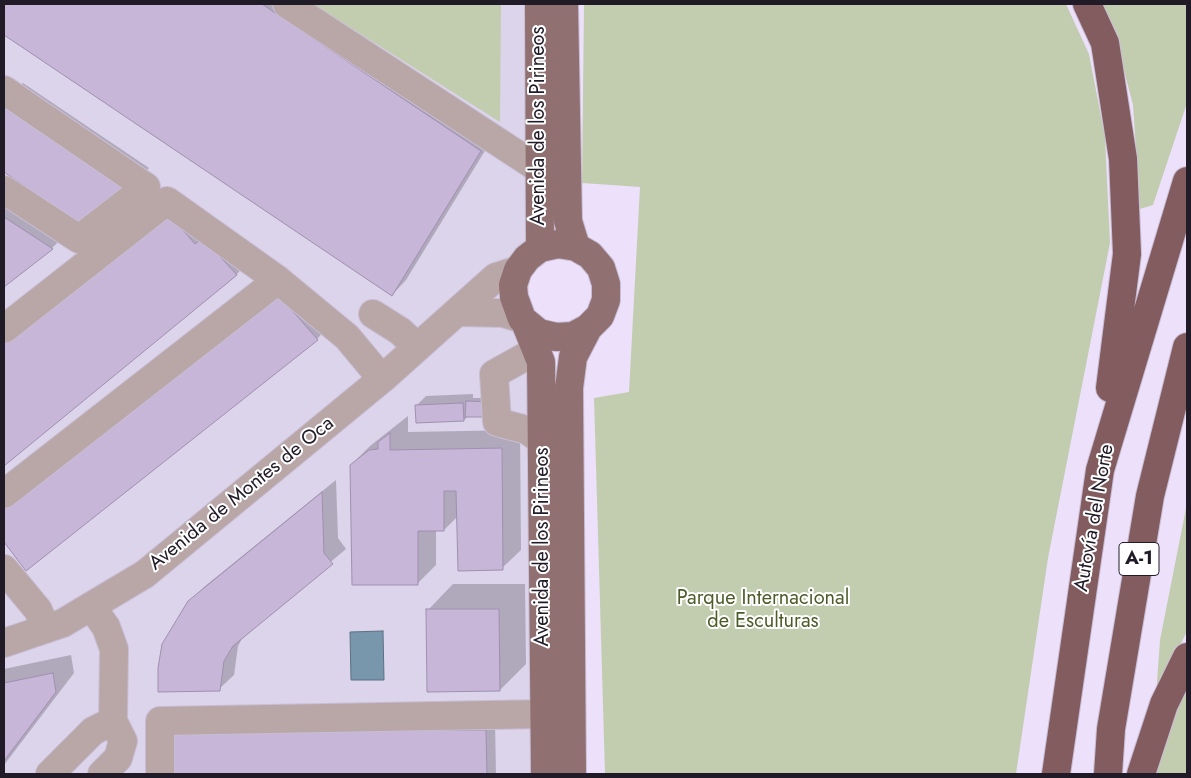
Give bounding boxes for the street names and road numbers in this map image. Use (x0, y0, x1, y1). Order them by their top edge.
street label: Avenida de los Pirineos (527, 27, 551, 225)
street label: Avenida de Montes de Oca (145, 412, 339, 576)
street label: Autovía del Norte (1070, 443, 1120, 593)
street label: Avenida de los Pirineos (531, 448, 555, 646)
road number: A-1 (1119, 542, 1159, 576)

